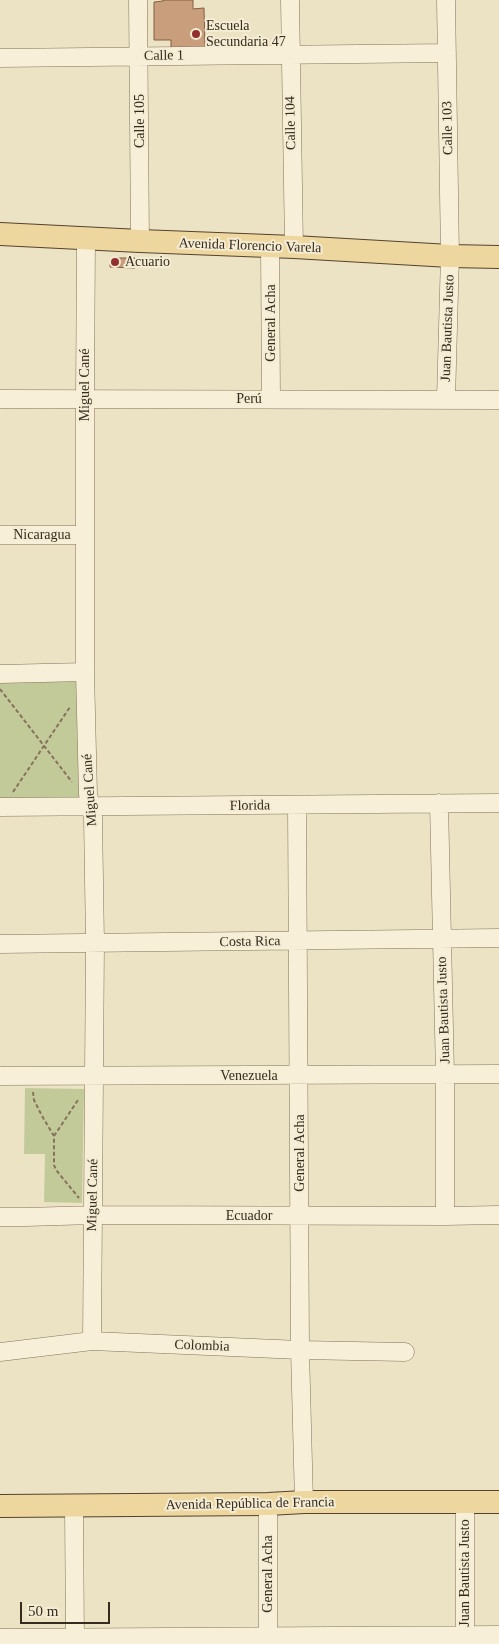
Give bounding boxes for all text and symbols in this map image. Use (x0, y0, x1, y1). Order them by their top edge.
place label: Escuela Secundaria 47 (206, 18, 286, 50)
marker: Escuela Secundaria 47 (190, 28, 202, 40)
street label: Calle 1 (144, 47, 184, 65)
street label: Calle 105 (132, 94, 148, 148)
street label: Calle 104 (282, 96, 300, 150)
street label: Calle 103 (439, 101, 457, 155)
street label: Avenida Florencio Varela (178, 235, 322, 257)
place label: Acuario (125, 254, 170, 270)
marker: Acuario (109, 256, 121, 268)
street label: Juan Bautista Justo (438, 274, 458, 382)
street label: General Acha (263, 284, 279, 362)
street label: Miguel Cané (77, 349, 93, 421)
street label: Perú (236, 391, 262, 407)
street label: Nicaragua (13, 527, 71, 543)
street label: Miguel Cané (79, 753, 101, 827)
street label: Florida (230, 797, 270, 815)
street label: Costa Rica (219, 933, 281, 951)
street label: Juan Bautista Justo (434, 956, 454, 1064)
street label: Venezuela (220, 1068, 278, 1084)
street label: General Acha (292, 1114, 308, 1192)
street label: Miguel Cané (84, 1159, 102, 1231)
street label: Ecuador (226, 1208, 272, 1224)
street label: Colombia (174, 1337, 230, 1355)
street label: Avenida República de Francia (165, 1494, 335, 1514)
street label: Juan Bautista Justo (457, 1519, 473, 1627)
street label: General Acha (260, 1535, 276, 1613)
scale bar (22, 1592, 112, 1624)
text: 50 m (28, 1603, 58, 1619)

